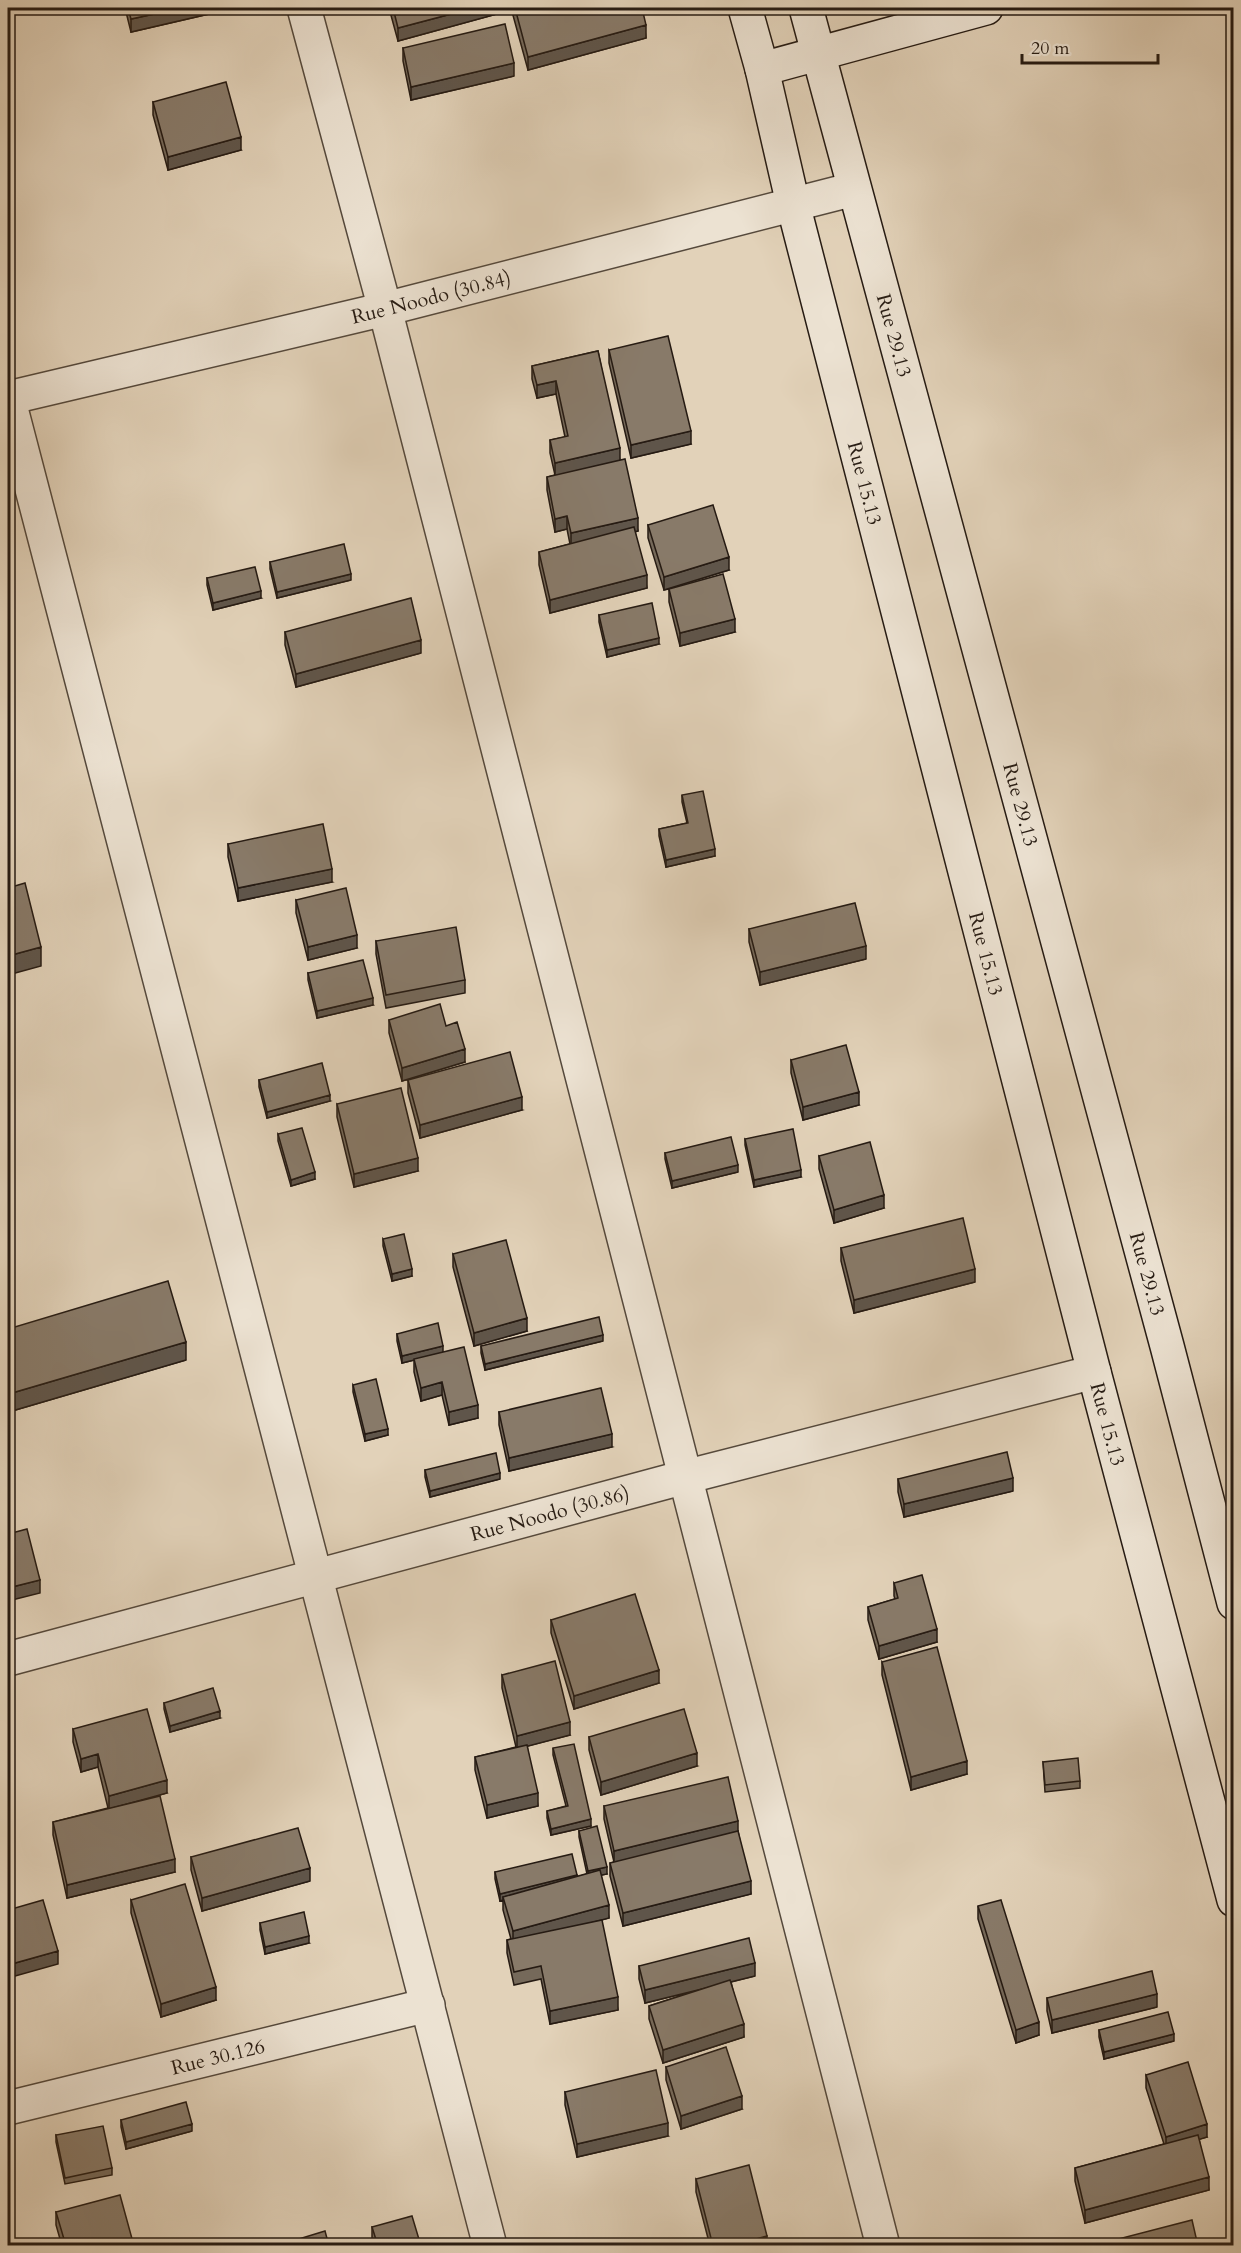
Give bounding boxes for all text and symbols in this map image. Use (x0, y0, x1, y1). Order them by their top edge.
scale bar (1022, 27, 1158, 65)
text: 20 m (1031, 36, 1070, 61)
street label: Rue Noodo (30.84) (349, 264, 514, 330)
street label: Rue 29.13 (870, 291, 918, 380)
street label: Rue 15.13 (841, 438, 889, 528)
street label: Rue 29.13 (997, 760, 1045, 849)
street label: Rue 15.13 (962, 909, 1010, 998)
street label: Rue 29.13 (1123, 1229, 1172, 1318)
street label: Rue 15.13 (1084, 1379, 1132, 1469)
street label: Rue Noodo (30.86) (467, 1479, 632, 1548)
street label: Rue 30.126 (168, 2032, 267, 2081)

